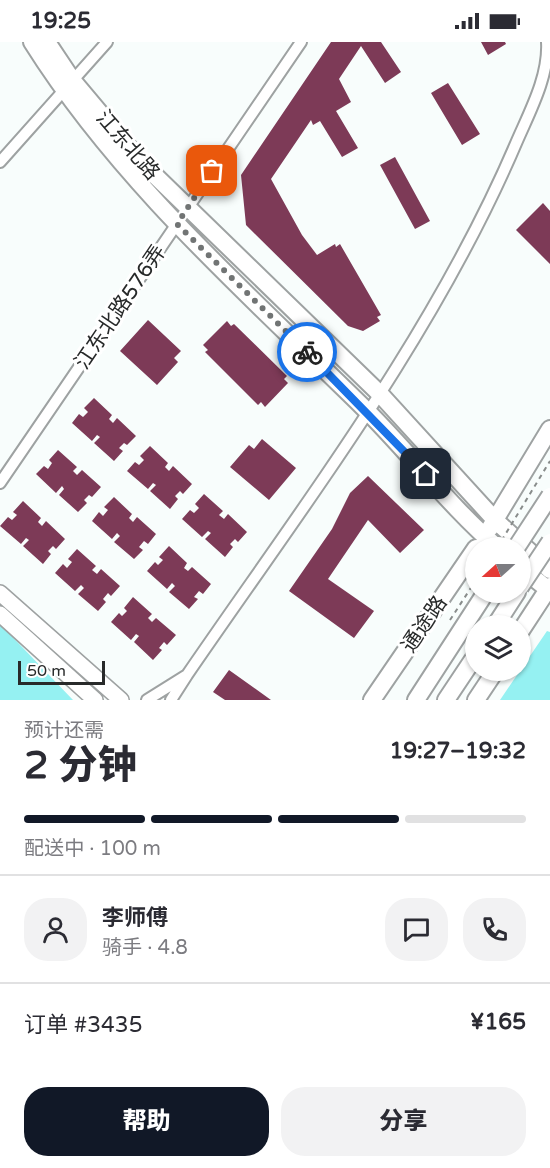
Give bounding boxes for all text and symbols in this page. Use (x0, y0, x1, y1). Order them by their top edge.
text: 19:25 (30, 8, 91, 34)
street label: 江东北路 (91, 105, 165, 185)
pin (186, 145, 237, 196)
icon: bag (195, 154, 228, 187)
street label: 江东北路576弄 (70, 240, 171, 374)
courier (277, 322, 337, 382)
icon: bike (291, 336, 324, 369)
pin (400, 448, 451, 499)
icon: home (409, 457, 442, 490)
north arrow (465, 537, 531, 603)
map controls (465, 537, 531, 681)
street label: 通途路 (396, 591, 452, 657)
button: layers (465, 615, 531, 681)
scale bar (18, 658, 105, 686)
text: 50 m (27, 661, 66, 681)
text: 预计还需 (24, 719, 104, 743)
text: 19:27–19:32 (389, 738, 526, 764)
text: 2 分钟 (24, 742, 137, 789)
text: 配送中 · 100 m (24, 837, 161, 861)
button: person (24, 898, 87, 961)
button: chat (385, 898, 448, 961)
button: phone (463, 898, 526, 961)
text: 李师傅 (102, 905, 168, 931)
text: 骑手 · 4.8 (102, 936, 188, 960)
text: ¥165 (470, 1009, 526, 1035)
text: 订单 #3435 (24, 1012, 142, 1038)
button: 帮助 (24, 1087, 269, 1156)
button: 分享 (281, 1087, 526, 1156)

